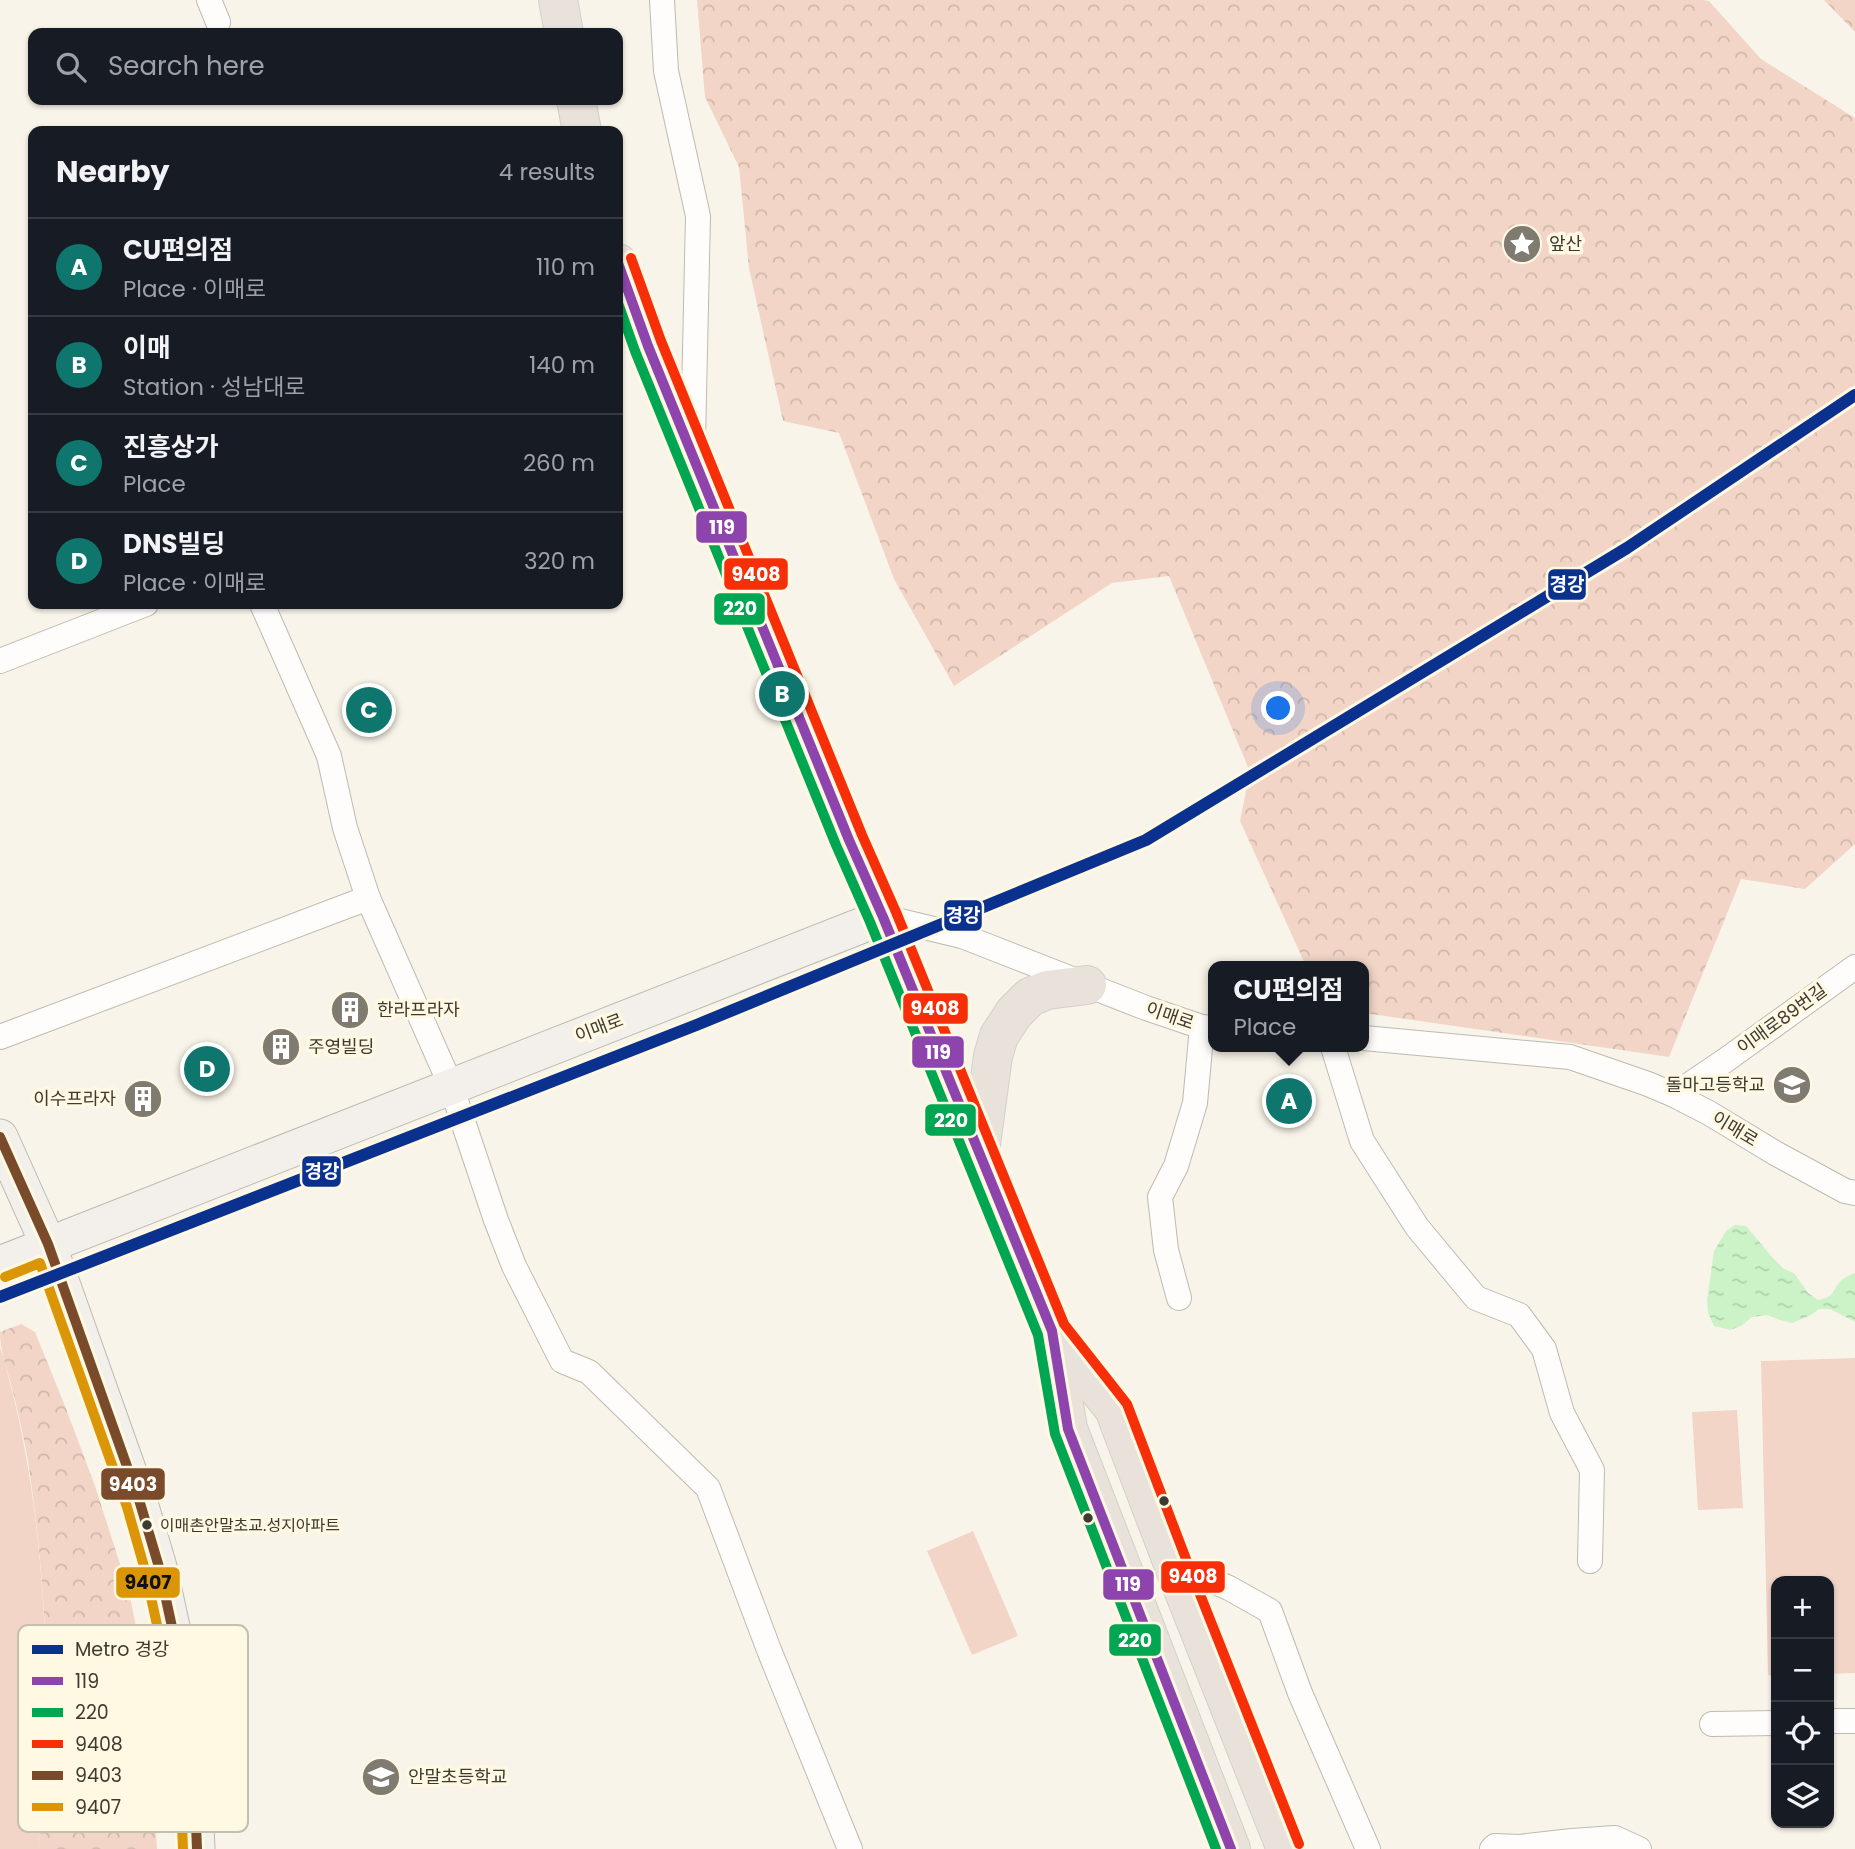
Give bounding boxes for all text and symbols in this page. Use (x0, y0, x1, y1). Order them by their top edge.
search box (28, 28, 623, 105)
icon: search (52, 48, 90, 86)
text: Search here (108, 48, 265, 84)
text: Nearby (56, 150, 170, 193)
text: 4 results (499, 156, 595, 188)
place icon: 앞산 (1501, 223, 1543, 265)
place label: 앞산 (1549, 231, 1582, 256)
text: CU편의점 (123, 232, 233, 268)
text: A (71, 251, 87, 283)
text: 110 m (536, 251, 595, 283)
text: Place · 이매로 (123, 273, 266, 305)
text: 이매 (123, 330, 171, 366)
text: B (71, 349, 87, 381)
text: 140 m (529, 349, 595, 381)
text: Station · 성남대로 (123, 371, 306, 403)
text: 진흥상가 (123, 429, 219, 465)
text: C (70, 447, 88, 479)
text: 260 m (523, 447, 595, 479)
text: Place (123, 468, 186, 500)
line badge: 119 (695, 510, 748, 544)
text: 119 (709, 514, 735, 541)
text: DNS빌딩 (123, 526, 225, 562)
text: D (71, 545, 87, 577)
text: 320 m (524, 545, 595, 577)
line badge: 9408 (723, 557, 789, 591)
text: 9408 (731, 561, 781, 588)
text: Place · 이매로 (123, 567, 266, 599)
line badge: 경강 (1547, 568, 1587, 601)
text: 경강 (1550, 571, 1584, 598)
line badge: 220 (713, 592, 766, 626)
text: 220 (723, 595, 757, 622)
pin: B (759, 668, 805, 720)
pin: C (346, 684, 392, 736)
your location (1261, 691, 1295, 725)
line badge: 경강 (943, 899, 983, 932)
text: 경강 (946, 902, 980, 929)
popup (1208, 961, 1369, 1052)
text: CU편의점 (1234, 972, 1343, 1008)
street label: 이매로89번길 (1732, 977, 1832, 1060)
building icon: 한라프라자 (329, 989, 371, 1031)
line badge: 9408 (902, 992, 969, 1025)
text: 9408 (910, 995, 960, 1022)
street label: 이매로 (1143, 996, 1198, 1035)
place label: 한라프라자 (377, 997, 460, 1022)
street label: 이매로 (571, 1007, 626, 1048)
text: Place (1234, 1011, 1296, 1043)
building icon: 주영빌딩 (260, 1026, 302, 1068)
place label: 주영빌딩 (308, 1034, 374, 1059)
line badge: 119 (911, 1035, 965, 1069)
text: 119 (925, 1039, 951, 1066)
pin: D (184, 1043, 230, 1095)
school or university icon: 돌마고등학교 (1771, 1064, 1813, 1106)
place label: 돌마고등학교 (1666, 1072, 1765, 1097)
pin: A (1266, 1075, 1312, 1127)
building icon: 이수프라자 (122, 1078, 164, 1120)
place label: 이수프라자 (33, 1086, 116, 1111)
line badge: 220 (924, 1103, 977, 1137)
street label: 이매로 (1708, 1105, 1763, 1152)
text: 220 (934, 1107, 968, 1134)
line badge: 경강 (301, 1155, 342, 1188)
text: 경강 (305, 1158, 339, 1185)
line badge: 9403 (100, 1467, 166, 1501)
text: 9403 (109, 1471, 157, 1498)
unlabelled marker (1157, 1494, 1171, 1508)
unlabelled marker (1081, 1511, 1095, 1525)
place label: 이매촌안말초교.성지아파트 (160, 1514, 340, 1537)
marker: 이매촌안말초교.성지아파트 (140, 1518, 154, 1532)
line badge: 9408 (1160, 1560, 1226, 1594)
text: 9408 (1168, 1563, 1218, 1590)
line badge: 9407 (115, 1566, 181, 1599)
line badge: 119 (1102, 1568, 1155, 1601)
text: 9407 (124, 1569, 172, 1596)
text: 119 (1115, 1571, 1141, 1598)
map controls (1771, 1576, 1834, 1828)
button: + (1771, 1576, 1834, 1639)
line badge: 220 (1108, 1623, 1162, 1657)
legend (18, 1625, 248, 1832)
text: 220 (1118, 1627, 1152, 1654)
text: Metro 경강 (75, 1636, 169, 1663)
button: − (1771, 1639, 1834, 1702)
text: 119 (75, 1668, 99, 1695)
text: 220 (75, 1699, 109, 1726)
button: locate (1771, 1702, 1834, 1765)
text: 9408 (75, 1731, 123, 1758)
school or university icon: 안말초등학교 (360, 1756, 402, 1798)
text: 9403 (75, 1762, 122, 1789)
place label: 안말초등학교 (408, 1764, 507, 1789)
button: layers (1771, 1765, 1834, 1828)
text: 9407 (75, 1794, 121, 1821)

